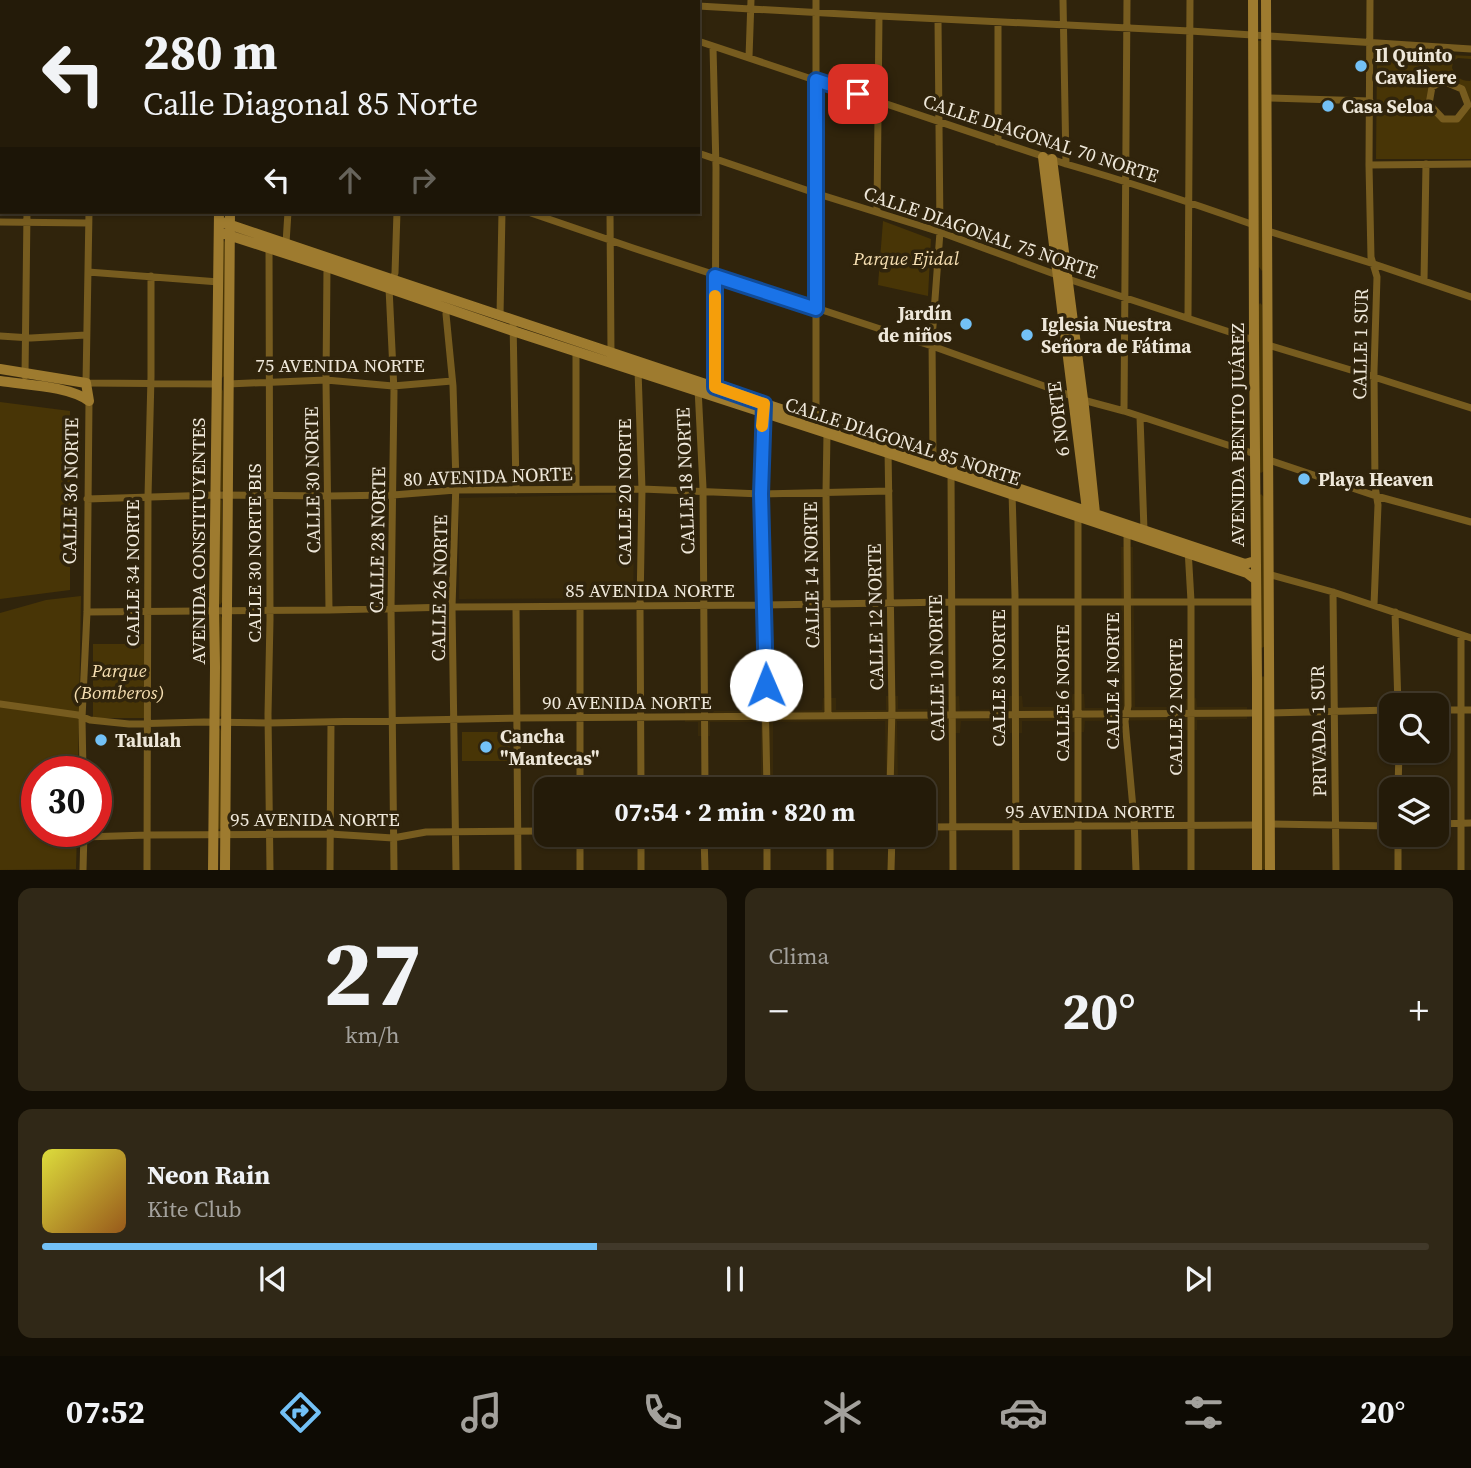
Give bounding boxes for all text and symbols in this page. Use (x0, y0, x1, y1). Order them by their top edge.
text: 280 m (143, 18, 278, 85)
icon: left (28, 28, 119, 119)
place label: Il Quinto Cavaliere (1375, 42, 1457, 90)
marker: Il Quinto Cavaliere (1353, 58, 1369, 74)
pin (828, 64, 888, 124)
icon: arrive (839, 75, 877, 113)
text: Calle Diagonal 85 Norte (143, 82, 478, 126)
street label: CALLE DIAGONAL 70 NORTE (920, 88, 1162, 188)
place label: Casa Seloa (1342, 93, 1434, 119)
marker: Casa Seloa (1320, 98, 1336, 114)
icon: left (258, 161, 296, 199)
icon: ahead (331, 161, 369, 199)
icon: right (404, 161, 442, 199)
street label: CALLE DIAGONAL 75 NORTE (860, 180, 1102, 284)
park label: Parque Ejidal (852, 245, 960, 271)
street label: CALLE 1 SUR (1346, 288, 1374, 400)
place label: Jardín de niños (878, 300, 952, 348)
place label: Iglesia Nuestra Señora de Fátima (1041, 311, 1192, 359)
marker: Jardín de niños (958, 316, 974, 332)
street label: AVENIDA BENITO JUÁREZ (1224, 323, 1250, 547)
marker: Iglesia Nuestra Señora de Fátima (1019, 327, 1035, 343)
street label: 75 AVENIDA NORTE (255, 352, 425, 378)
street label: 6 NORTE (1041, 380, 1075, 458)
street label: CALLE DIAGONAL 85 NORTE (782, 391, 1024, 491)
street label: CALLE 30 NORTE (298, 406, 326, 554)
street label: CALLE 18 NORTE (669, 407, 701, 555)
street label: CALLE 36 NORTE (56, 417, 84, 565)
street label: AVENIDA CONSTITUYENTES (185, 418, 211, 664)
street label: CALLE 20 NORTE (611, 419, 637, 565)
street label: 80 AVENIDA NORTE (403, 460, 573, 492)
street label: CALLE 30 NORTE BIS (241, 463, 267, 643)
street label: CALLE 28 NORTE (363, 466, 391, 614)
place label: Playa Heaven (1318, 466, 1434, 492)
marker: Playa Heaven (1296, 471, 1312, 487)
street label: CALLE 34 NORTE (119, 500, 145, 646)
street label: CALLE 14 NORTE (797, 501, 825, 649)
street label: CALLE 26 NORTE (425, 514, 453, 662)
street label: CALLE 12 NORTE (861, 543, 889, 691)
street label: 85 AVENIDA NORTE (565, 577, 735, 603)
street label: CALLE 10 NORTE (922, 594, 950, 742)
street label: CALLE 8 NORTE (985, 609, 1011, 747)
street label: CALLE 4 NORTE (1099, 612, 1125, 750)
street label: CALLE 6 NORTE (1049, 624, 1075, 762)
street label: CALLE 2 NORTE (1162, 638, 1188, 776)
position arrow (729, 648, 803, 722)
park label: Parque (Bomberos) (73, 657, 165, 705)
street label: PRIVADA 1 SUR (1304, 664, 1332, 797)
street label: 90 AVENIDA NORTE (542, 689, 712, 715)
map controls (1379, 693, 1449, 847)
button: search (1379, 693, 1449, 763)
place label: Cancha "Mantecas" (500, 723, 600, 771)
place label: Talulah (115, 727, 182, 753)
marker: Talulah (93, 732, 109, 748)
marker: Cancha "Mantecas" (478, 739, 494, 755)
speed limit sign: 30 (21, 756, 112, 847)
button: layers (1379, 777, 1449, 847)
text: 07:54 · 2 min · 820 m (615, 794, 855, 830)
street label: 95 AVENIDA NORTE (1005, 798, 1175, 824)
street label: 95 AVENIDA NORTE (230, 806, 400, 832)
text: 27 (323, 911, 422, 1035)
text: Clima (769, 940, 829, 972)
text: 20° (1062, 975, 1135, 1046)
text: − (769, 985, 789, 1037)
text: + (1409, 985, 1429, 1037)
text: km/h (345, 1019, 400, 1051)
text: Neon Rain (147, 1157, 270, 1193)
text: Kite Club (147, 1193, 242, 1225)
icon: previous (254, 1260, 292, 1298)
icon: pause (716, 1260, 754, 1298)
icon: next (1179, 1260, 1217, 1298)
icon: directions (276, 1388, 325, 1437)
icon: music (457, 1388, 506, 1437)
icon: phone (638, 1388, 687, 1437)
icon: climate (818, 1388, 867, 1437)
icon: car (999, 1388, 1048, 1437)
icon: filters (1179, 1388, 1228, 1437)
text: 07:52 (66, 1390, 145, 1434)
text: 20° (1360, 1390, 1405, 1434)

